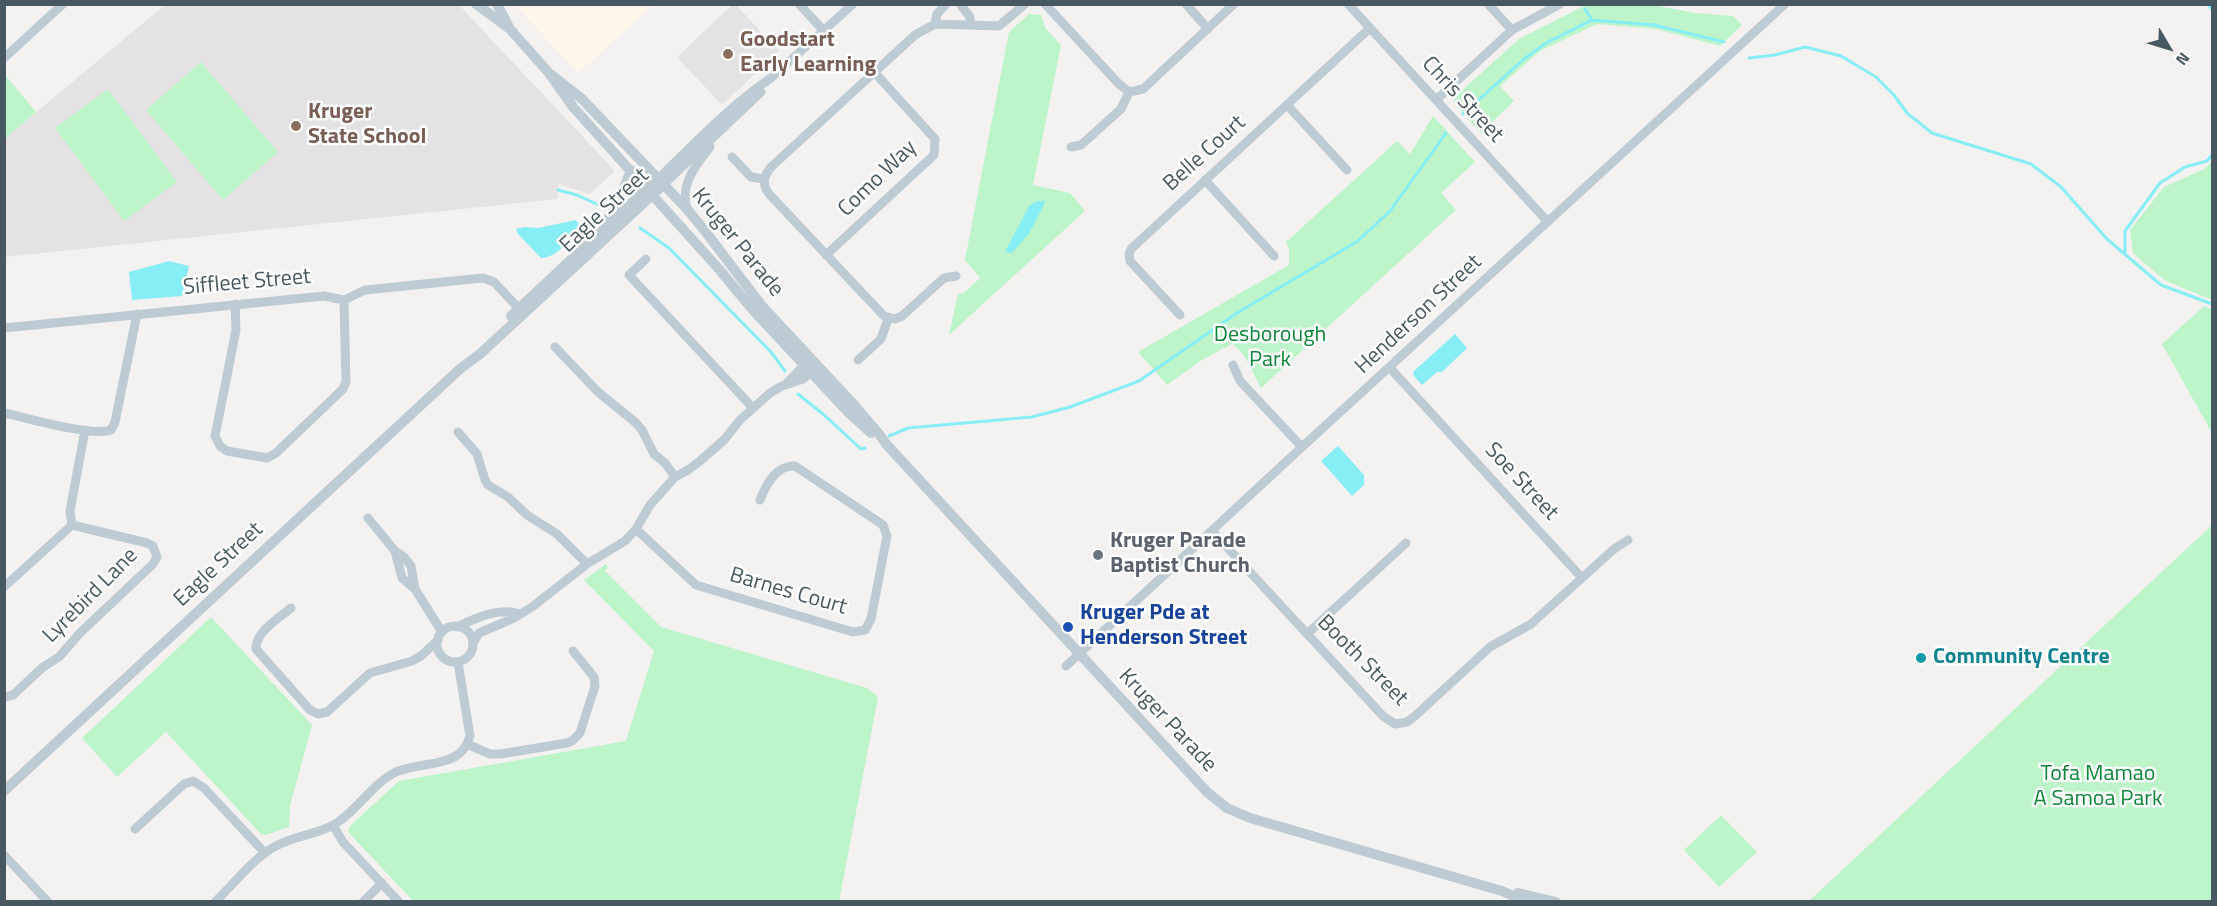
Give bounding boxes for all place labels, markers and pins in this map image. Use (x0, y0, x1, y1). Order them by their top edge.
place label: Goodstart Early Learning (740, 28, 876, 80)
marker: Goodstart Early Learning (721, 47, 735, 61)
place label: Kruger State School (308, 100, 426, 152)
marker: Kruger State School (289, 119, 303, 133)
place label: Kruger Parade Baptist Church (1110, 529, 1250, 580)
marker: Kruger Parade Baptist Church (1091, 548, 1105, 562)
place label: Kruger Pde at Henderson Street (1080, 601, 1247, 652)
marker: Kruger Pde at Henderson Street (1061, 620, 1075, 634)
place label: Community Centre (1933, 645, 2110, 671)
marker: Community Centre (1914, 651, 1928, 665)

